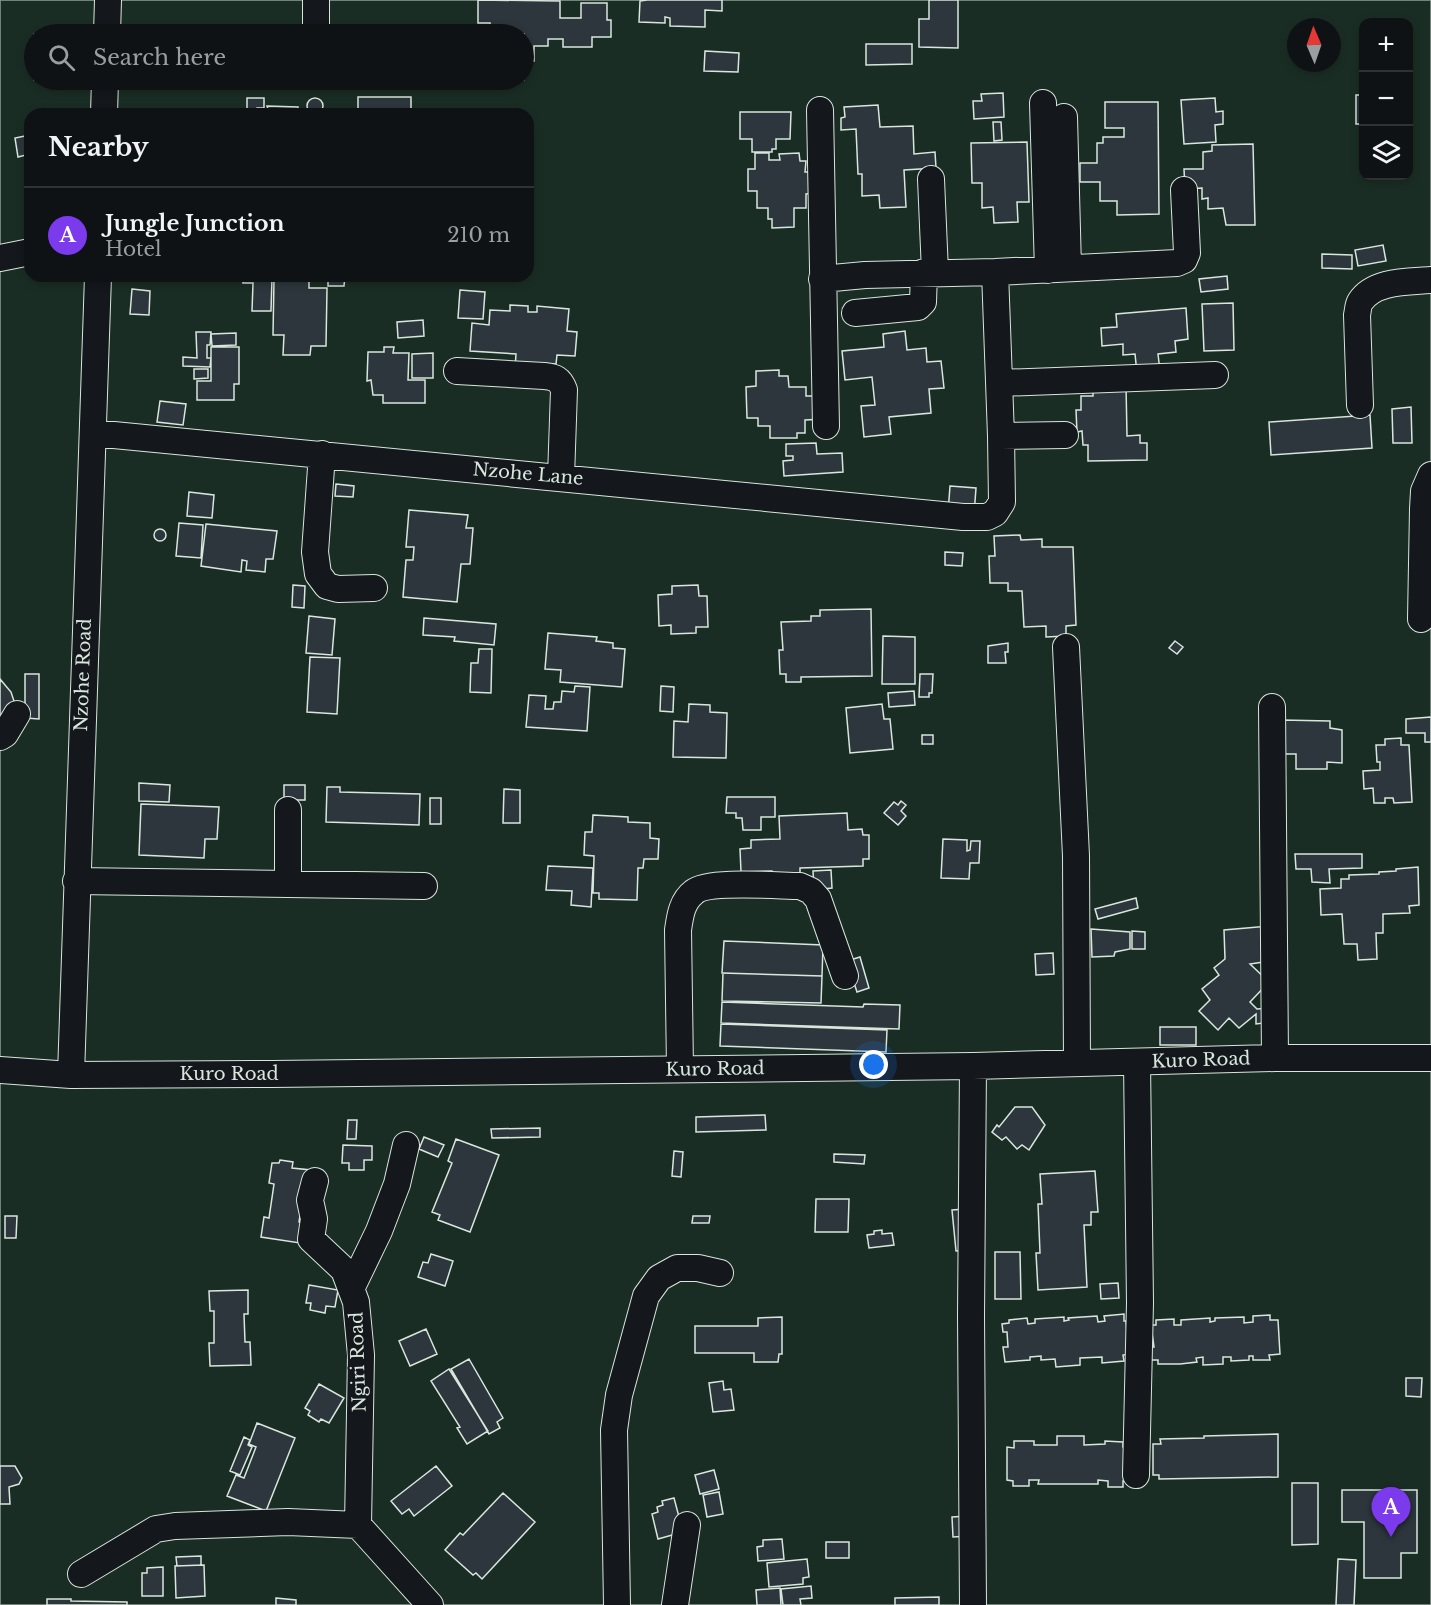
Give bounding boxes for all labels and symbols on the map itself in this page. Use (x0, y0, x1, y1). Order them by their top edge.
north arrow (1287, 18, 1341, 72)
street label: Nzohe Lane (472, 458, 584, 490)
street label: Nzohe Road (70, 618, 96, 732)
street label: Kuro Road (1151, 1047, 1251, 1073)
your location (859, 1050, 888, 1079)
street label: Kuro Road (665, 1057, 765, 1081)
street label: Kuro Road (179, 1063, 279, 1085)
street label: Ngiri Road (345, 1311, 371, 1413)
pin: A (1372, 1488, 1410, 1537)

